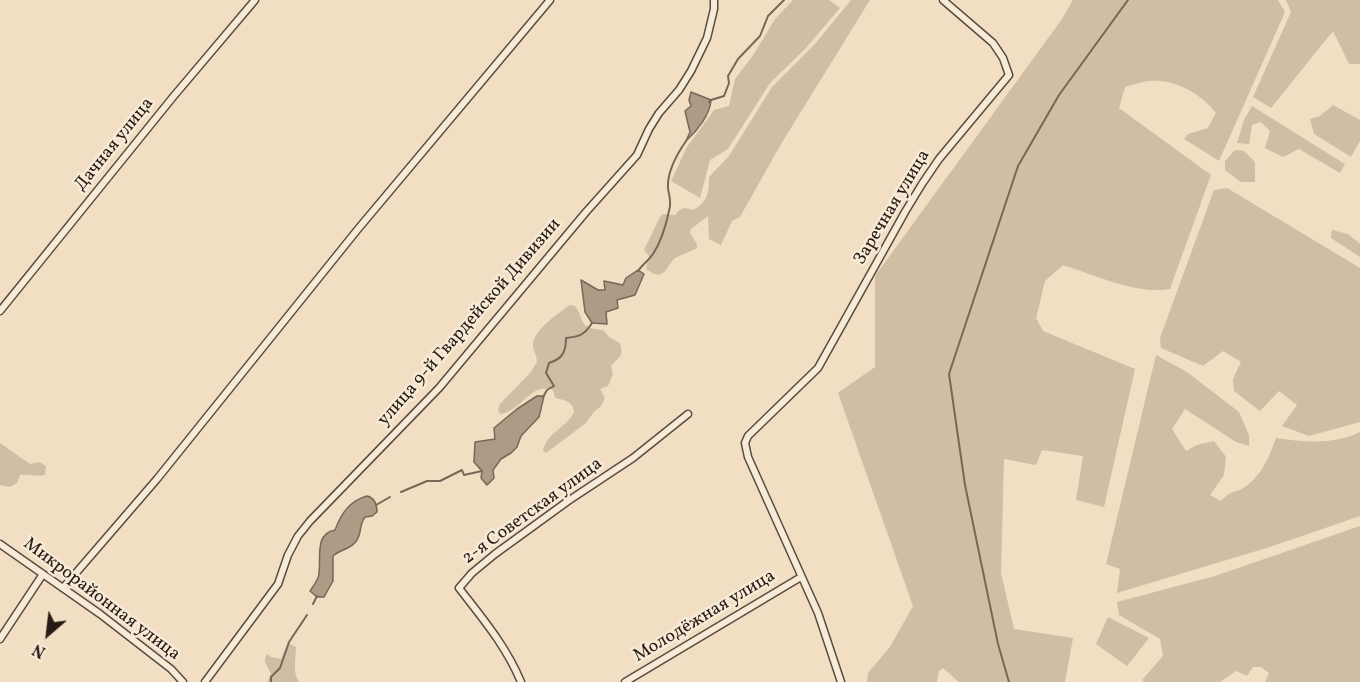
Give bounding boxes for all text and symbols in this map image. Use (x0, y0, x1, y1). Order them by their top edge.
street label: Дачная улица (71, 94, 159, 196)
street label: Заречная улица (850, 147, 936, 269)
street label: улица 9-й Гвардейской Дивизии (374, 215, 566, 431)
street label: 2-я Советская улица (459, 454, 607, 570)
street label: Микрорайонная улица (18, 534, 184, 666)
street label: Молодёжная улица (630, 566, 780, 668)
north arrow (18, 604, 78, 664)
text: N (29, 637, 50, 662)

